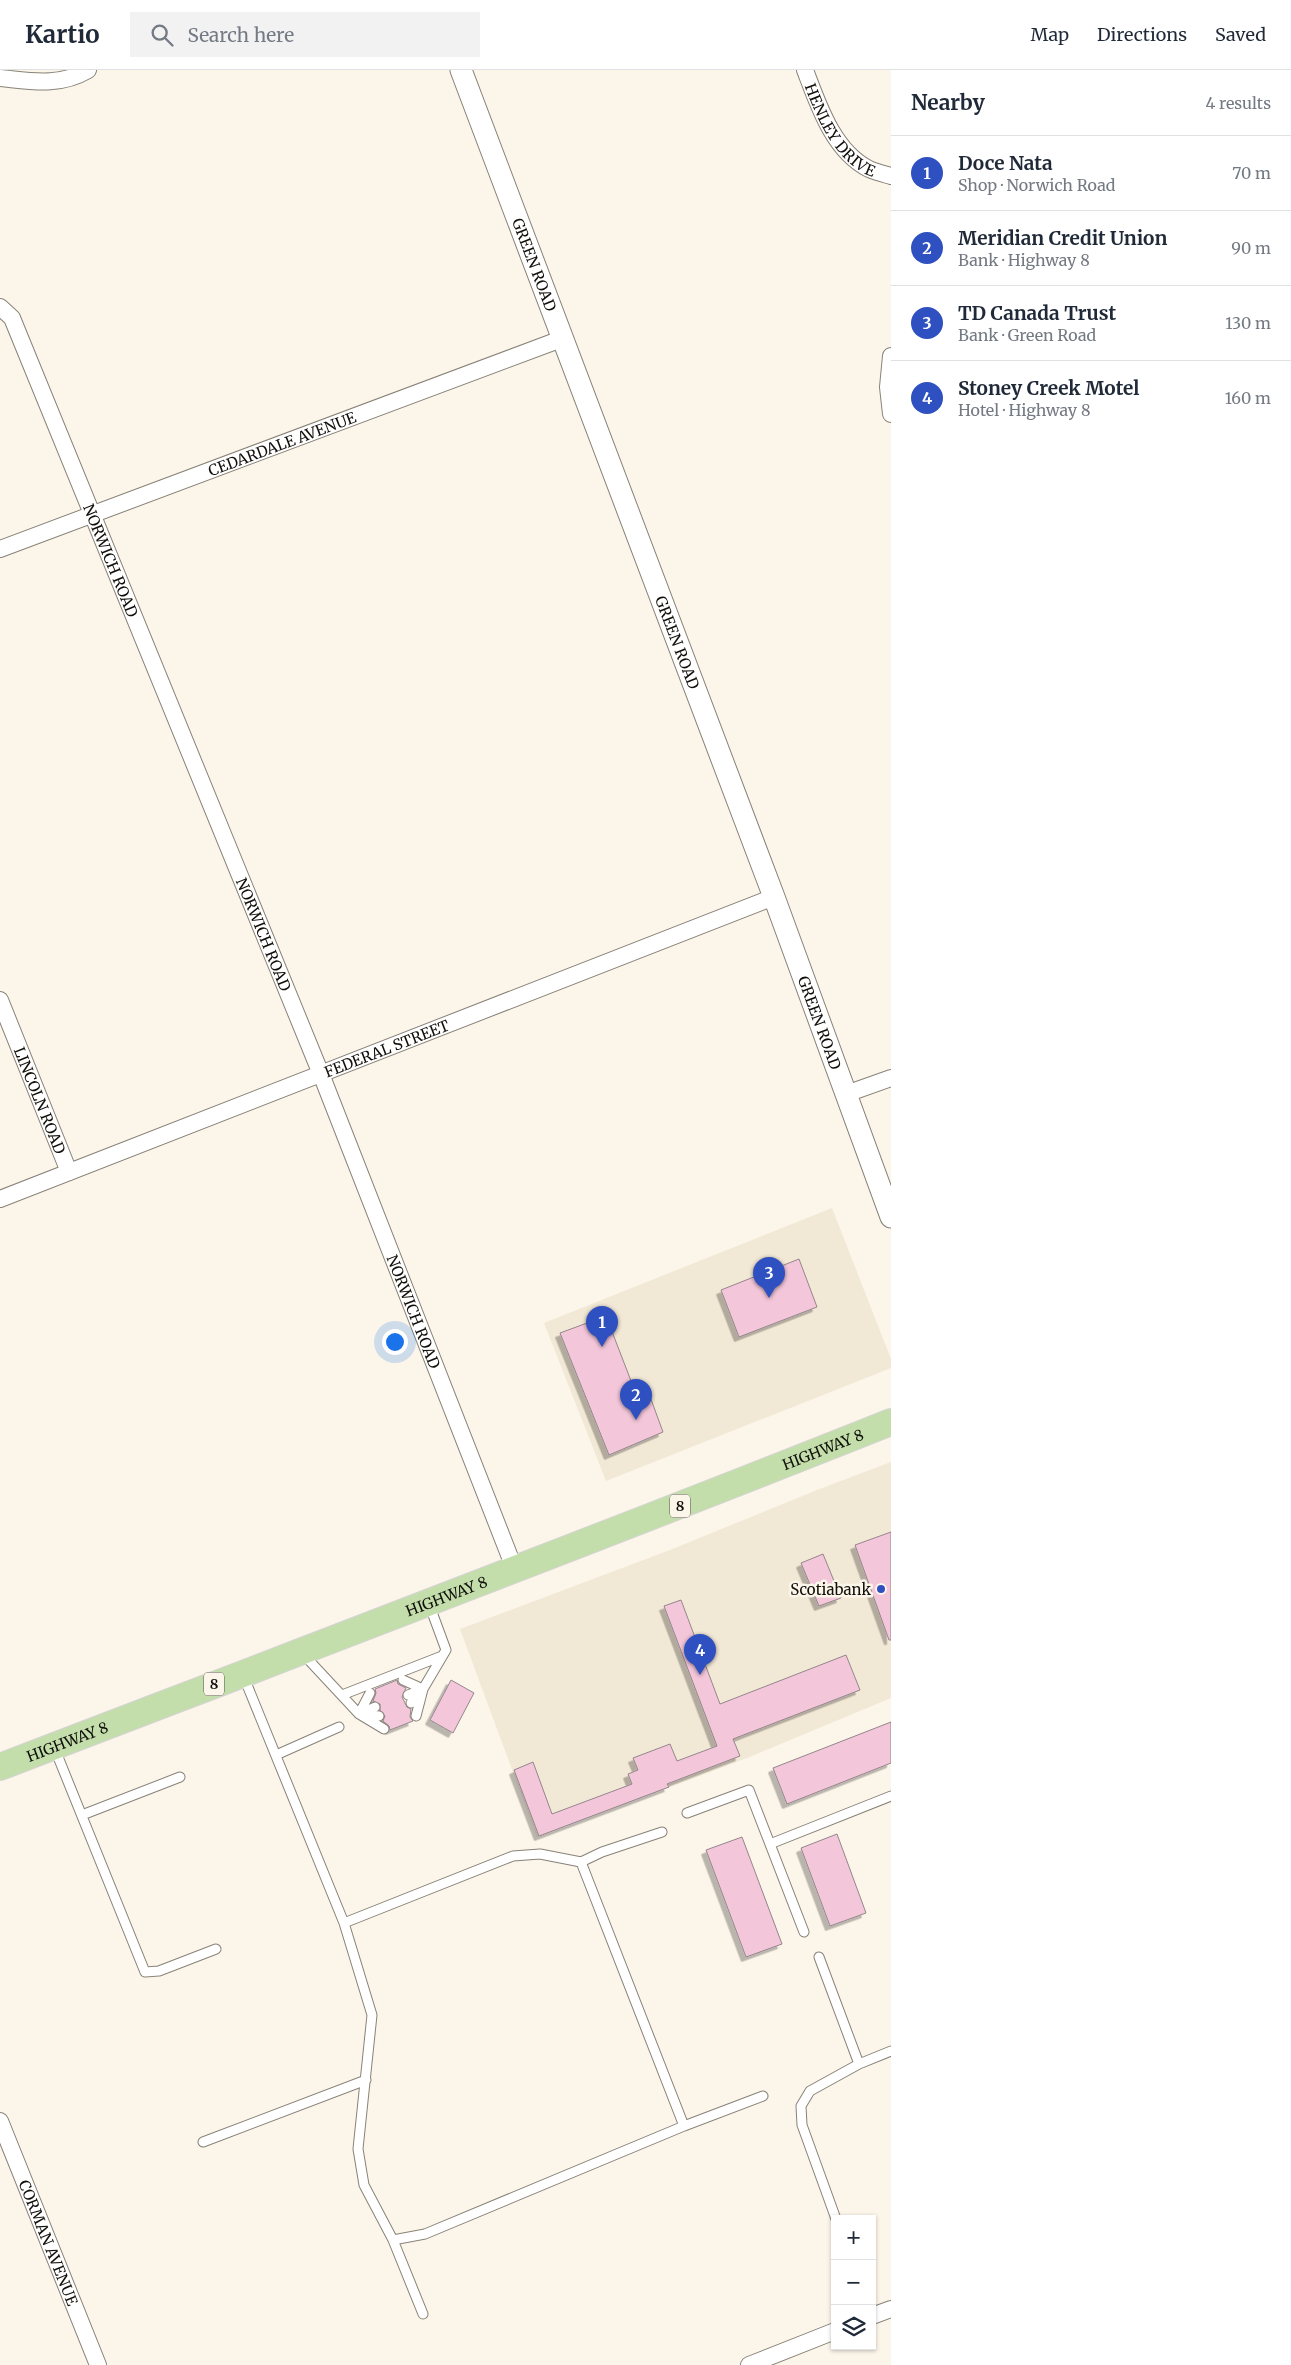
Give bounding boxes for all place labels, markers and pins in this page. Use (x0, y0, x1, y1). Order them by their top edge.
pin: 3 (753, 1257, 785, 1298)
pin: 1 (586, 1306, 618, 1347)
pin: 2 (620, 1379, 652, 1420)
place label: Scotiabank (790, 1580, 871, 1599)
marker: Scotiabank (875, 1583, 887, 1595)
pin: 4 (684, 1634, 716, 1675)

